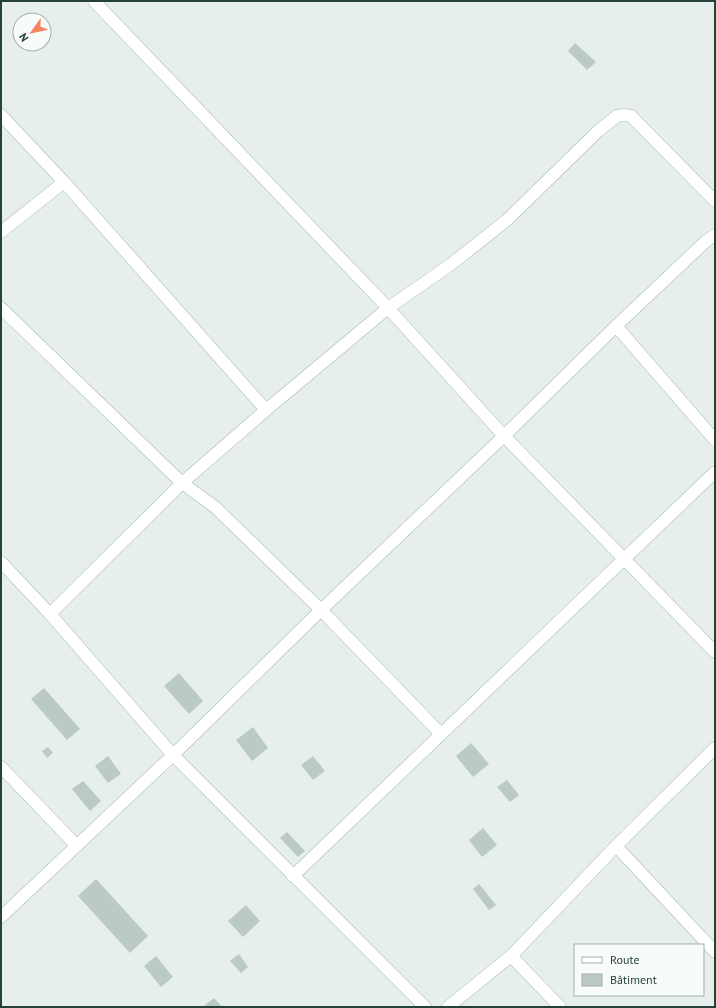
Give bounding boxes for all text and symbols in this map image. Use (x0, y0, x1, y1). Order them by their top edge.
north arrow (12, 12, 52, 52)
text: N (16, 31, 31, 44)
legend (574, 944, 704, 996)
text: Route (610, 952, 640, 967)
text: Bâtiment (610, 972, 657, 987)

